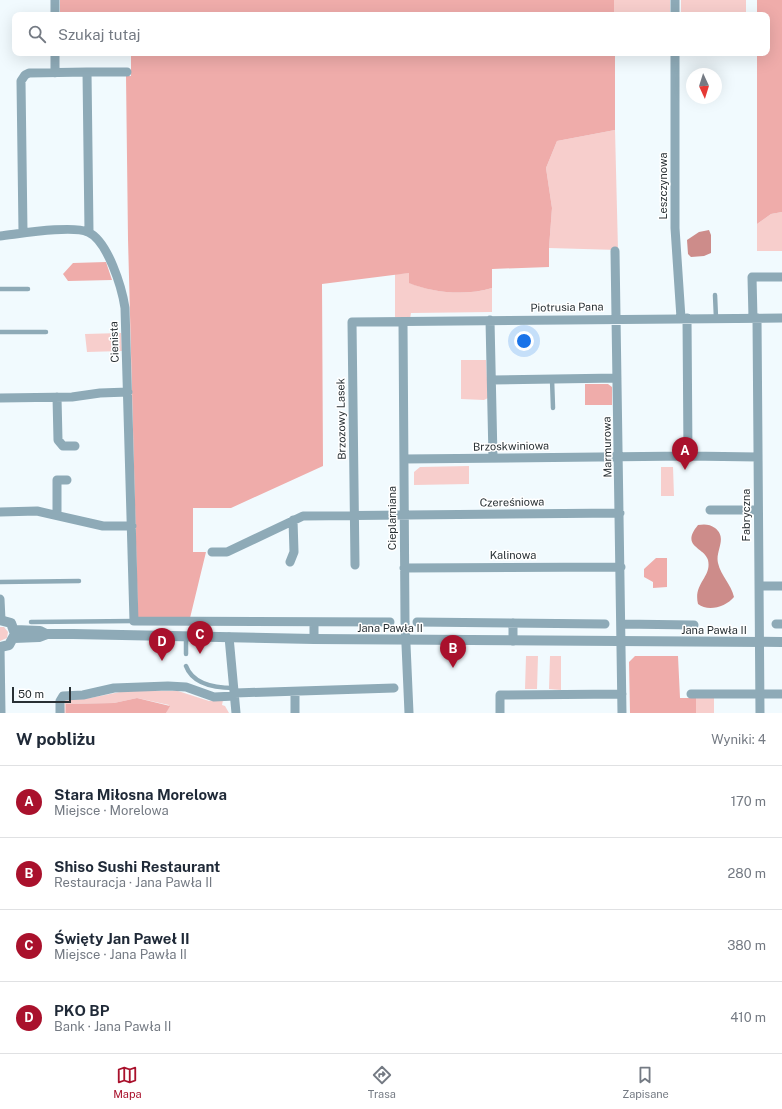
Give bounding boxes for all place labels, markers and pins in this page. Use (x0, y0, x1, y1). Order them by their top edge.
pin: A (672, 437, 698, 470)
pin: C (187, 621, 213, 654)
pin: D (149, 628, 175, 661)
pin: B (440, 635, 466, 668)

